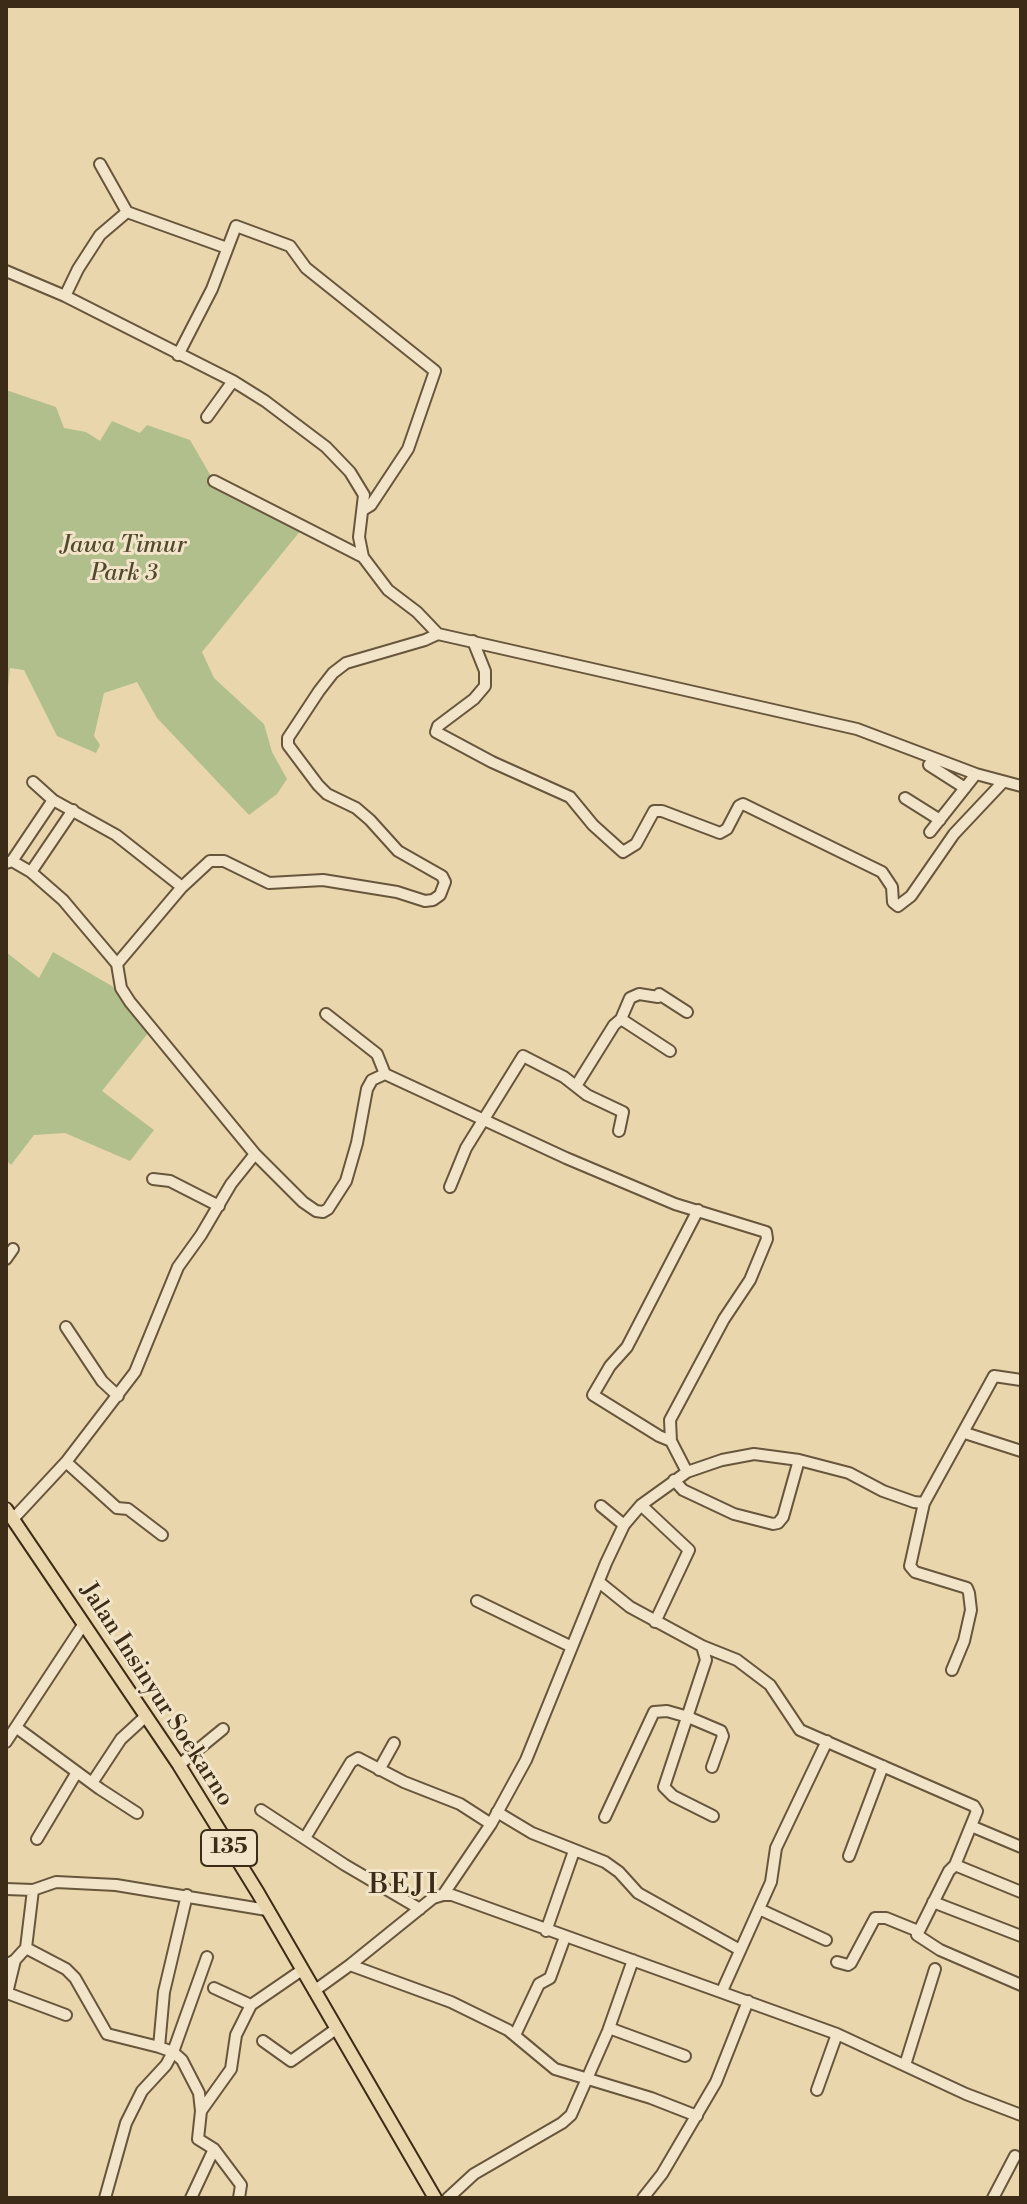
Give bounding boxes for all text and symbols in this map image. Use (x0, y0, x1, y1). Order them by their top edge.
park label: Jawa Timur Park 3 (61, 532, 187, 588)
street label: Jalan Insinyur Soekarno (73, 1578, 239, 1812)
road number: 135 (201, 1830, 257, 1866)
district label: BEJI (369, 1869, 439, 1903)

